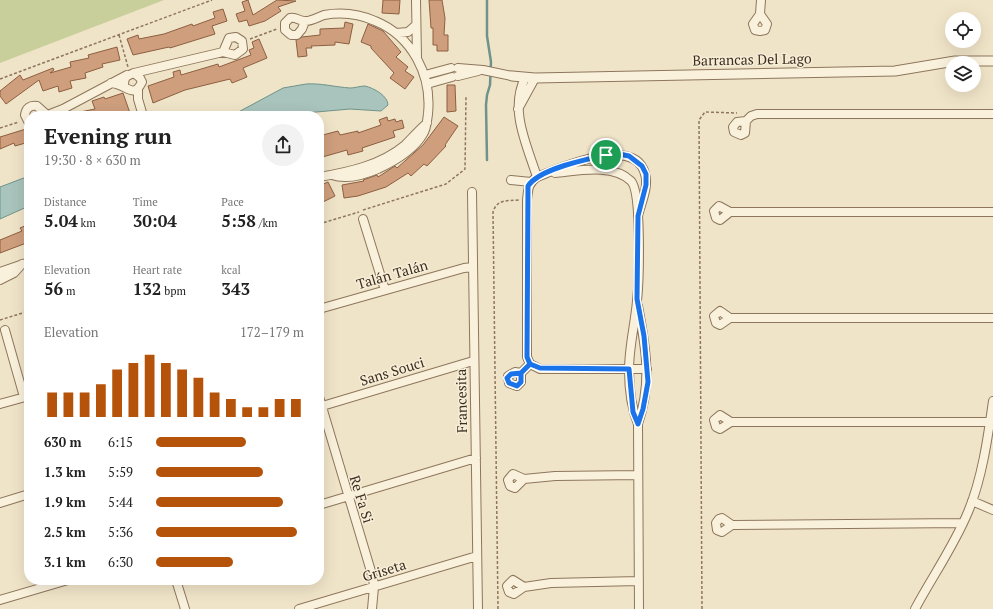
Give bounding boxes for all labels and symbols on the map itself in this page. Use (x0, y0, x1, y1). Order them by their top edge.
street label: Barrancas Del Lago (692, 48, 812, 70)
pin (589, 138, 623, 172)
street label: Talán Talán (354, 255, 430, 293)
street label: Sans Souci (357, 352, 427, 390)
street label: Francesita (451, 369, 471, 433)
street label: Re Fa Si (346, 473, 378, 525)
street label: Griseta (360, 554, 408, 586)

